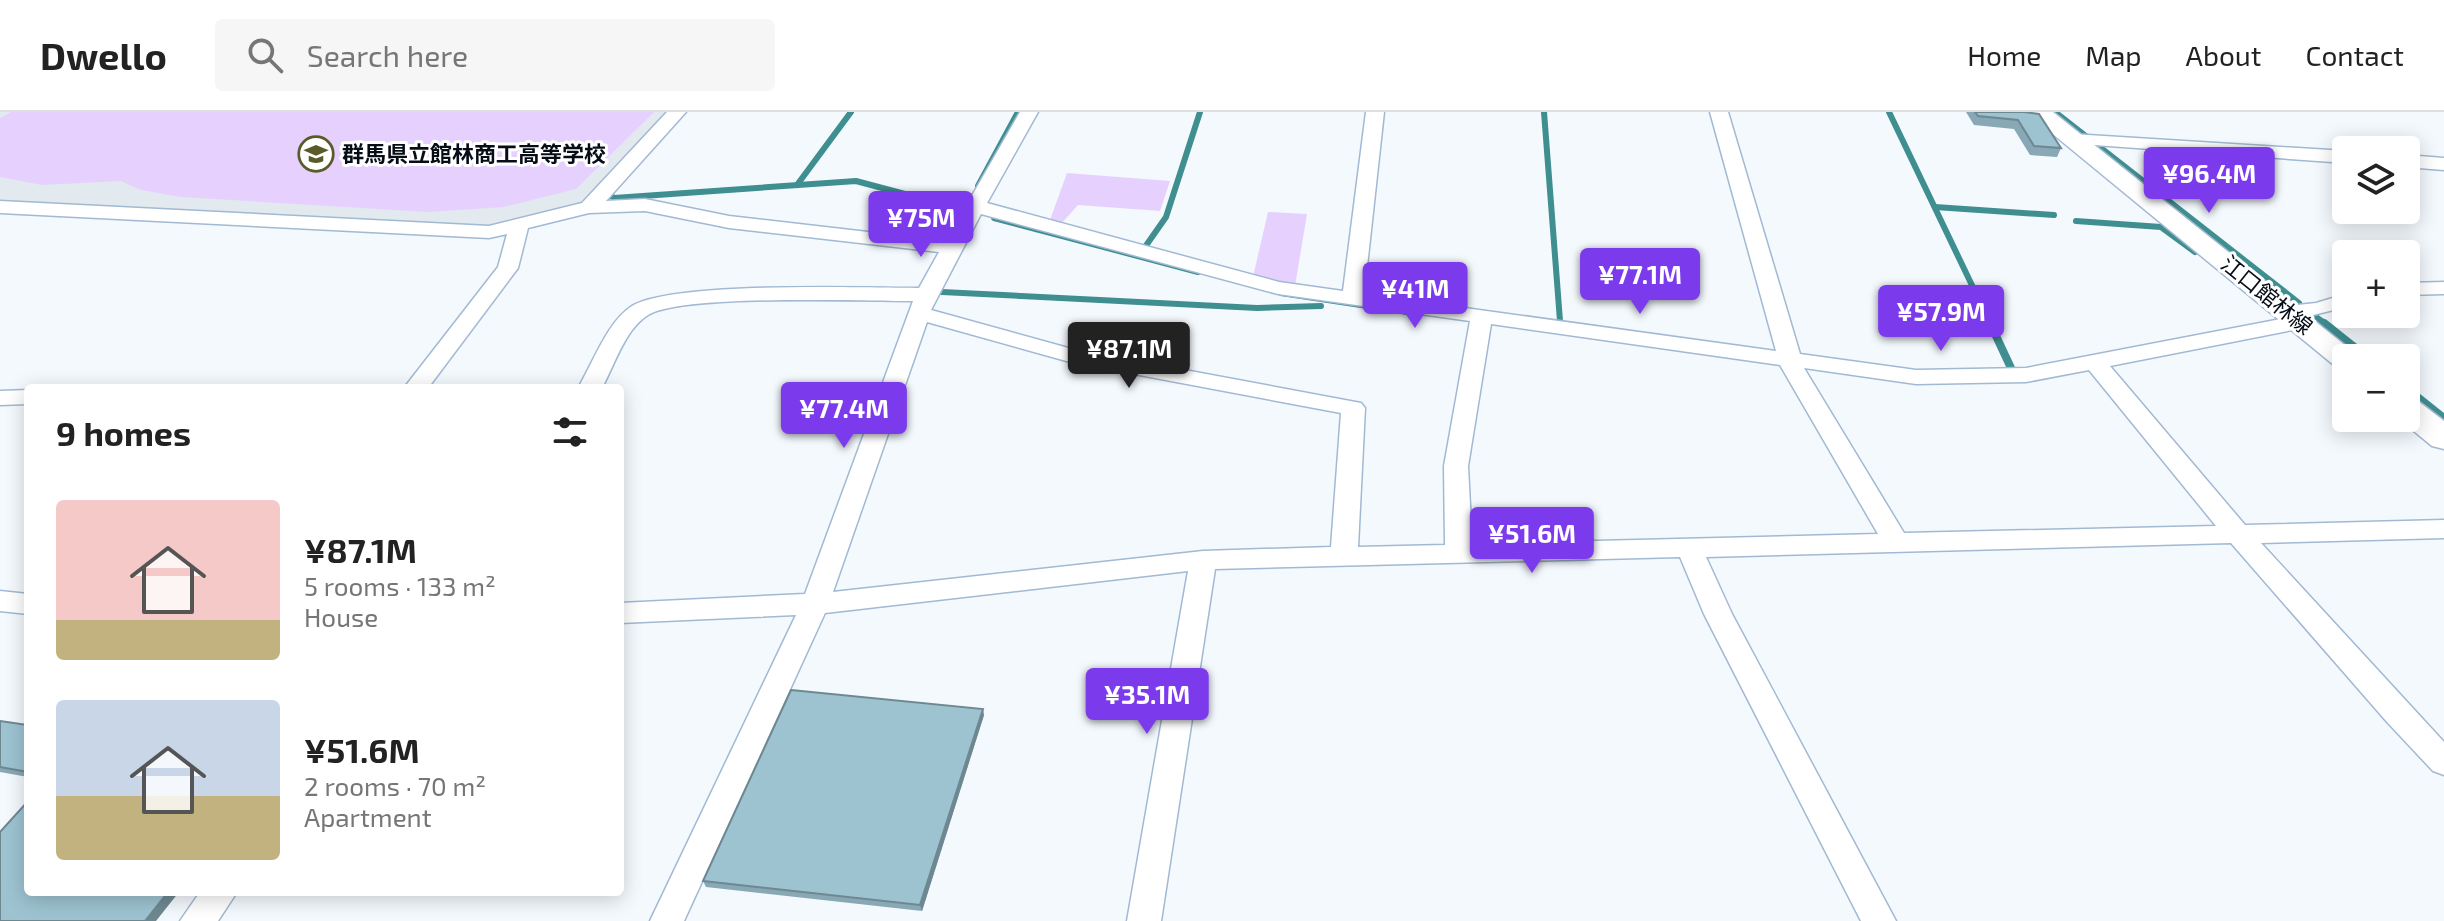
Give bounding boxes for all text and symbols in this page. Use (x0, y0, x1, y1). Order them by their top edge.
search box (215, 19, 775, 91)
text: Dwello (40, 32, 167, 78)
icon: search (243, 33, 287, 77)
text: Search here (307, 37, 468, 73)
text: Home (1967, 38, 2041, 72)
text: Map (2085, 38, 2142, 72)
text: About (2186, 38, 2261, 72)
text: Contact (2305, 38, 2404, 72)
school or university icon: 群馬県立館林商工高等学校 (297, 135, 335, 173)
map controls (2332, 136, 2420, 432)
button: layers (2332, 136, 2420, 224)
place label: 群馬県立館林商工高等学校 (342, 140, 606, 166)
pin: ¥96.4M (2144, 147, 2274, 215)
text: ¥96.4M (2162, 157, 2256, 188)
pin: ¥75M (874, 191, 968, 259)
text: ¥75M (886, 201, 956, 232)
button: + (2332, 240, 2420, 328)
pin: ¥77.1M (1575, 248, 1705, 316)
street label: 江口館林線 (2217, 250, 2319, 339)
text: ¥77.1M (1598, 258, 1682, 289)
pin: ¥41M (1368, 262, 1462, 330)
text: ¥41M (1381, 272, 1449, 303)
pin: ¥57.9M (1876, 285, 2006, 353)
text: ¥57.9M (1896, 295, 1986, 326)
pin: ¥87.1M (1064, 322, 1194, 390)
text: ¥87.1M (1086, 332, 1172, 363)
button: − (2332, 344, 2420, 432)
pin: ¥77.4M (779, 382, 909, 450)
text: ¥77.4M (799, 392, 889, 423)
icon: filters (548, 410, 592, 454)
text: 9 homes (56, 412, 191, 453)
pin: ¥51.6M (1467, 507, 1597, 575)
text: ¥51.6M (1488, 517, 1576, 548)
text: ¥87.1M (304, 529, 417, 570)
icon: home (120, 532, 216, 628)
text: 5 rooms · 133 m² (304, 570, 496, 601)
text: House (304, 601, 378, 632)
pin: ¥35.1M (1082, 668, 1212, 736)
text: ¥35.1M (1104, 678, 1190, 709)
text: ¥51.6M (304, 729, 420, 770)
icon: home (120, 732, 216, 828)
text: 2 rooms · 70 m² (304, 770, 486, 801)
text: Apartment (304, 801, 432, 832)

